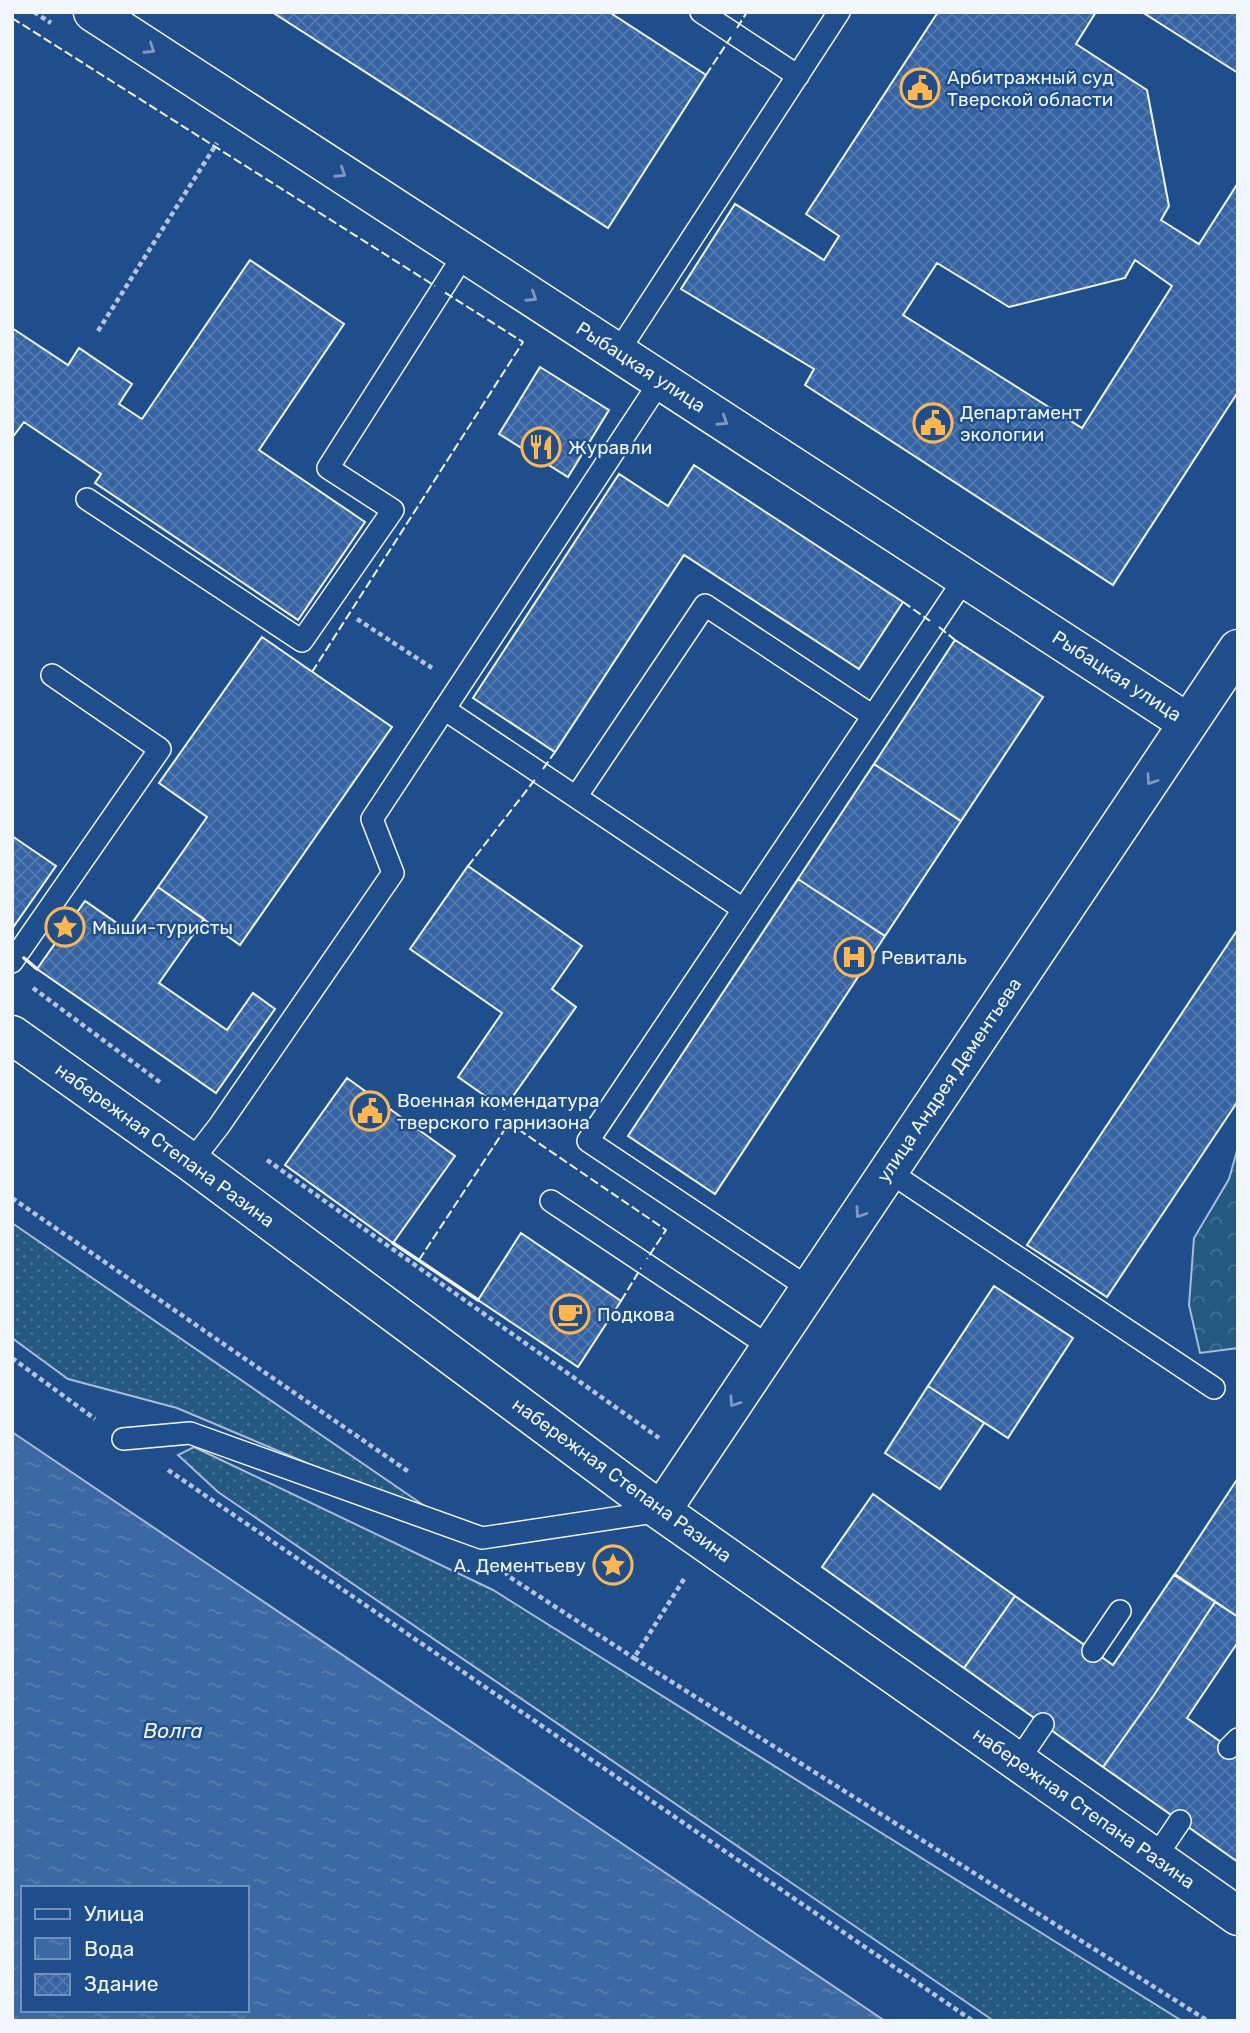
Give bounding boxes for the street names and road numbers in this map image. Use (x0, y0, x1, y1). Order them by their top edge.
street label: Рыбацкая улица (572, 317, 710, 417)
street label: Рыбацкая улица (1048, 626, 1186, 726)
street label: улица Андрея Дементьева (872, 973, 1026, 1187)
street label: набережная Степана Разина (51, 1058, 279, 1232)
street label: набережная Степана Разина (508, 1393, 736, 1567)
street label: набережная Степана Разина (969, 1722, 1199, 1894)

